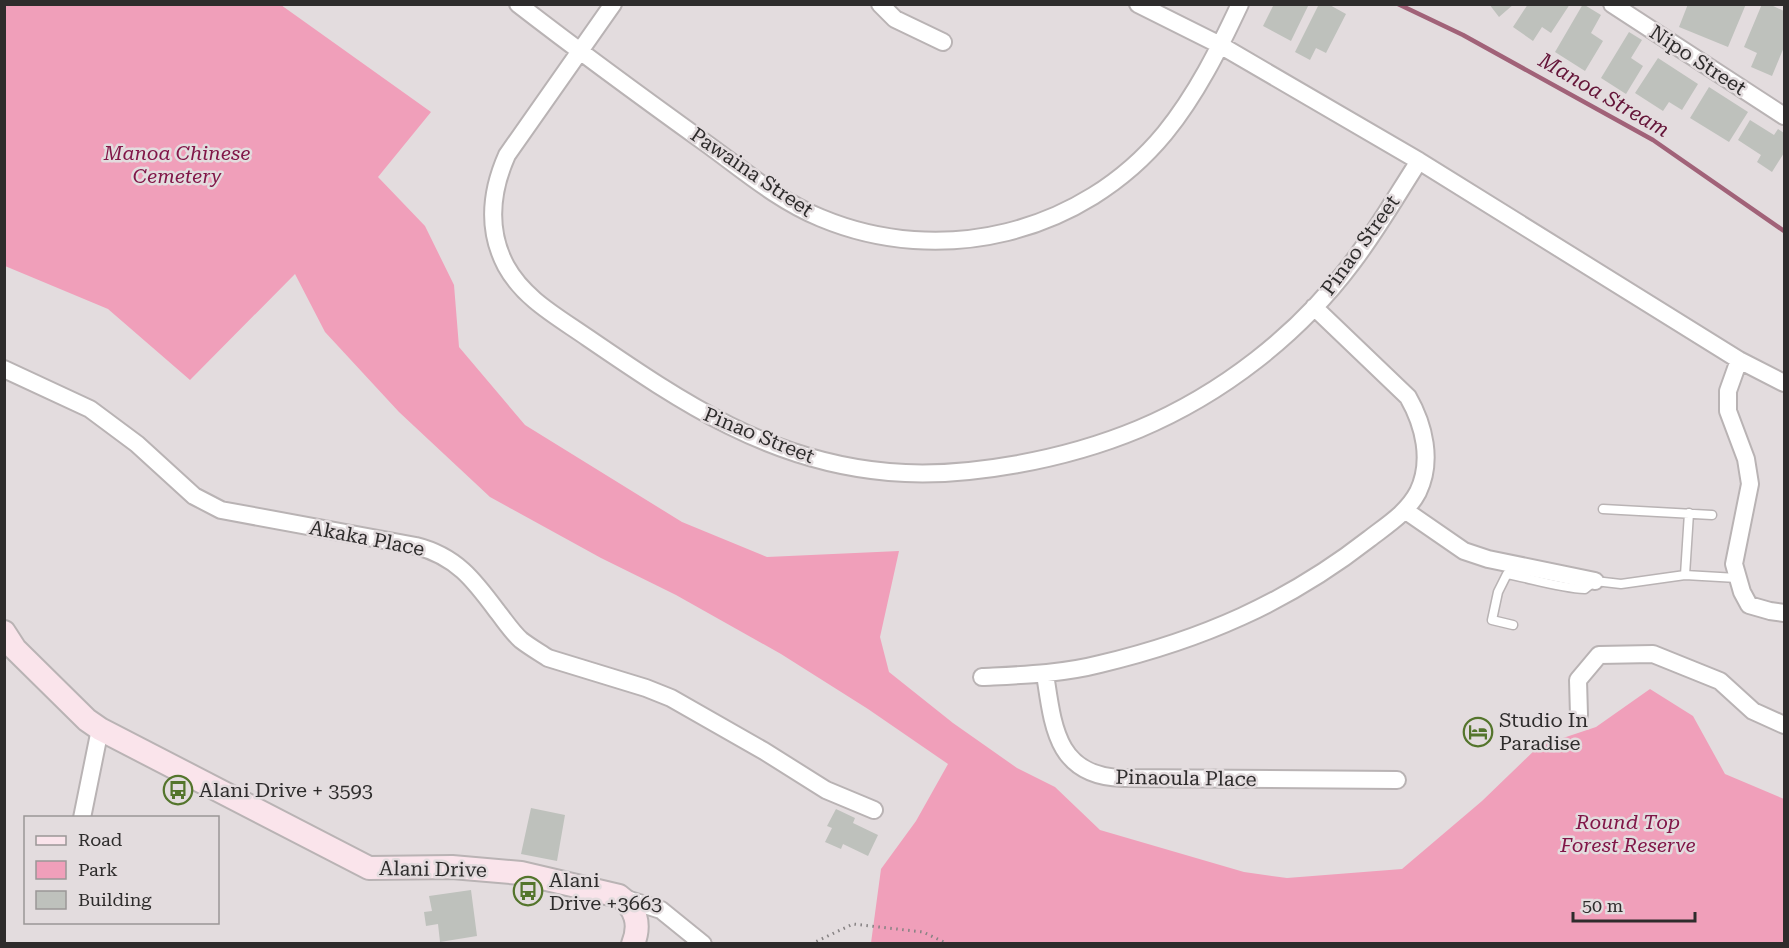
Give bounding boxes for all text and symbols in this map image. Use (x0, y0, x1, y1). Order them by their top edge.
street label: Nipo Street (1645, 20, 1751, 100)
water label: Manoa Stream (1534, 47, 1673, 142)
street label: Pawaina Street (686, 122, 818, 222)
park label: Manoa Chinese Cemetery (103, 141, 250, 188)
street label: Pinao Street (1316, 190, 1405, 300)
street label: Pinao Street (700, 402, 818, 468)
street label: Akaka Place (307, 515, 427, 561)
place label: Studio In Paradise (1499, 708, 1588, 755)
hotel icon: Studio In Paradise (1462, 716, 1494, 748)
street label: Pinaoula Place (1115, 765, 1257, 791)
bus stop icon: Alani Drive + 3593 (162, 774, 194, 806)
place label: Alani Drive + 3593 (199, 778, 373, 802)
park label: Round Top Forest Reserve (1559, 810, 1696, 857)
legend (24, 816, 219, 924)
text: Road (78, 829, 123, 850)
street label: Alani Drive (379, 856, 487, 882)
text: Park (78, 859, 118, 880)
place label: Alani Drive +3663 (549, 868, 662, 915)
bus stop icon: Alani Drive +3663 (512, 875, 544, 907)
scale bar (1573, 885, 1694, 923)
text: Building (78, 889, 152, 910)
text: 50 m (1582, 895, 1623, 916)

